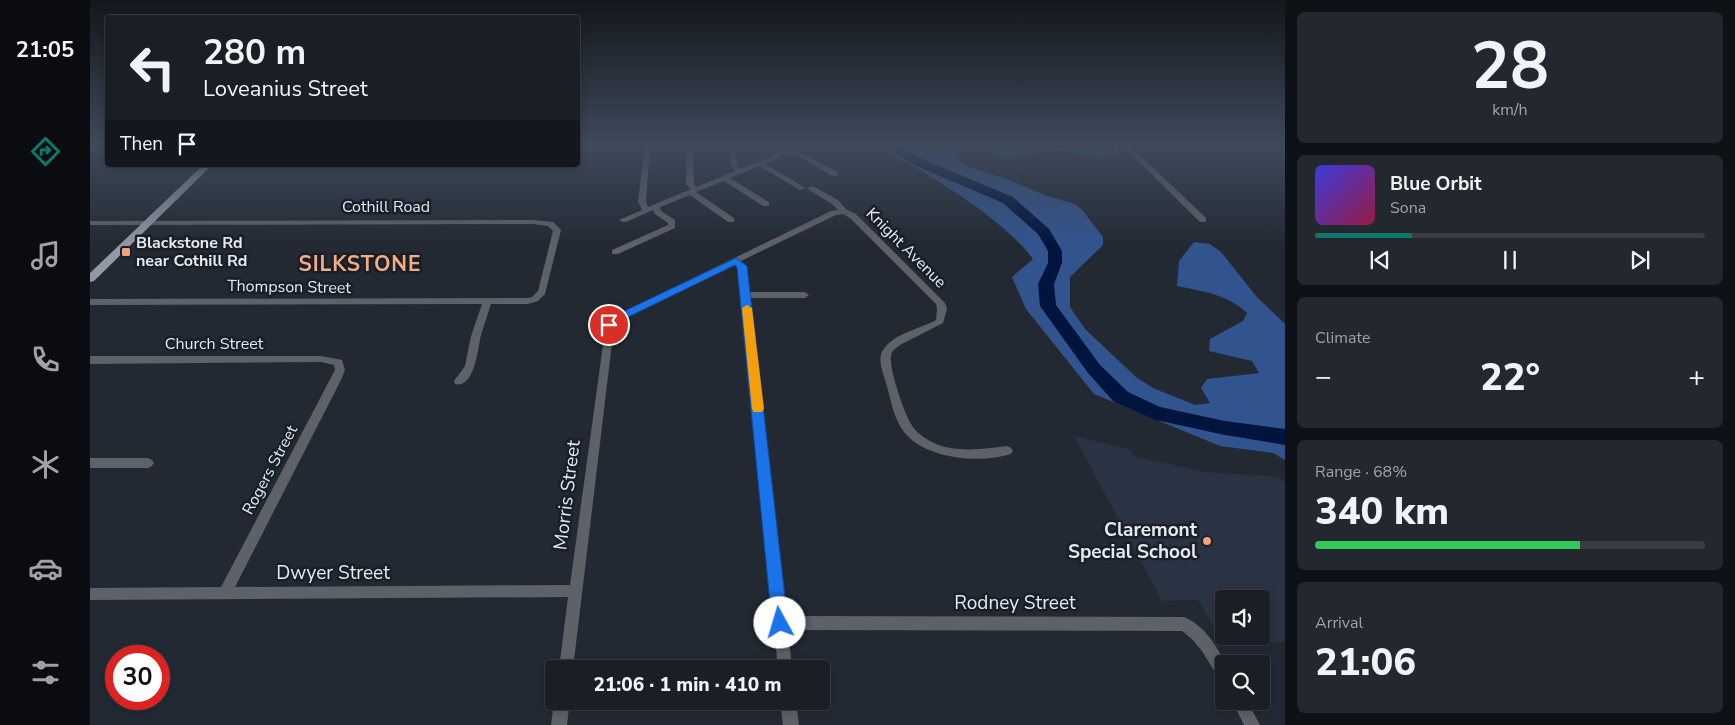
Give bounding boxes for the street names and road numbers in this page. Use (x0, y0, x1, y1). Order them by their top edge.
street label: Cothill Road (342, 196, 430, 218)
street label: Knight Avenue (861, 203, 951, 293)
street label: Thompson Street (227, 275, 352, 299)
street label: Church Street (165, 333, 264, 355)
street label: Rogers Street (237, 421, 303, 519)
street label: Morris Street (547, 438, 587, 552)
street label: Dwyer Street (276, 560, 390, 586)
street label: Rodney Street (954, 590, 1076, 616)

